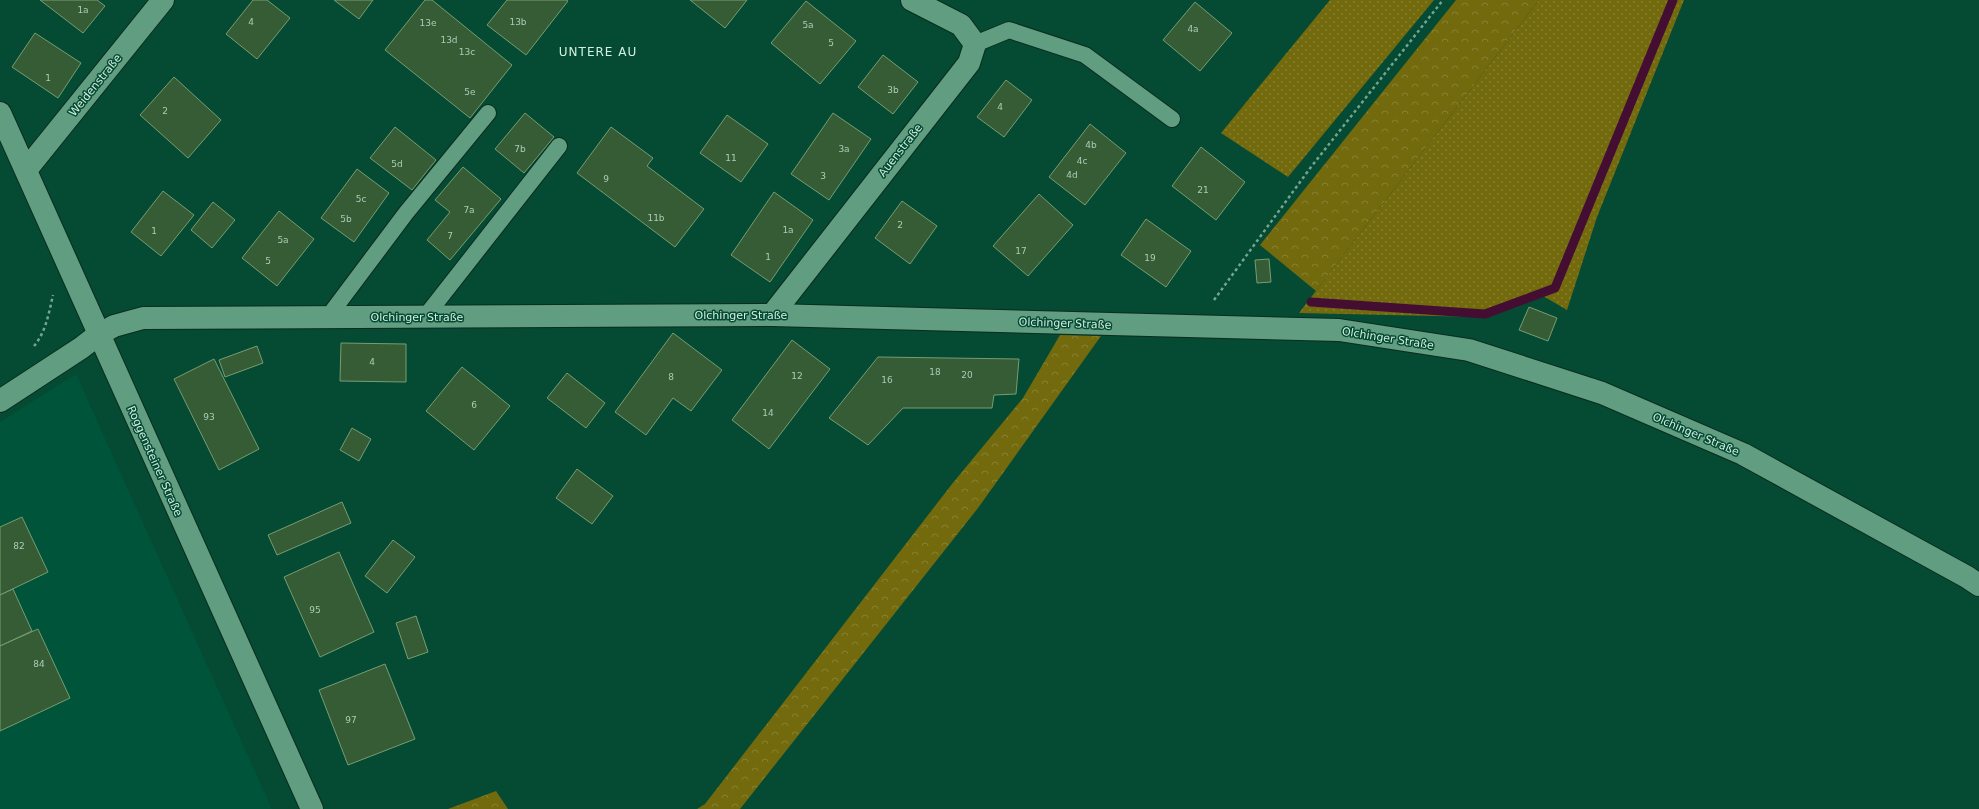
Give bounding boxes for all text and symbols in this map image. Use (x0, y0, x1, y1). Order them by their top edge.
house number: 1a (77, 5, 89, 15)
house number: 4 (248, 17, 254, 27)
house number: 13b (509, 17, 527, 27)
house number: 13e (420, 18, 437, 28)
house number: 5a (802, 20, 814, 30)
house number: 4a (1187, 24, 1199, 34)
house number: 13d (440, 35, 458, 45)
house number: 5 (828, 38, 834, 48)
district label: UNTERE AU (559, 45, 637, 59)
house number: 13c (459, 47, 475, 57)
street label: Weidenstraße (66, 52, 124, 119)
house number: 1 (45, 73, 51, 83)
house number: 3b (887, 85, 899, 95)
house number: 5e (464, 87, 476, 97)
house number: 4 (997, 102, 1003, 112)
house number: 2 (162, 106, 168, 116)
street label: Auenstraße (876, 121, 925, 179)
house number: 4b (1085, 140, 1097, 150)
house number: 7b (514, 144, 526, 154)
house number: 3a (838, 144, 850, 154)
house number: 11 (725, 153, 737, 163)
house number: 4c (1077, 156, 1087, 166)
house number: 5d (391, 159, 403, 169)
house number: 4d (1066, 170, 1078, 180)
house number: 3 (820, 171, 826, 181)
house number: 9 (603, 174, 609, 184)
house number: 21 (1197, 185, 1209, 195)
house number: 5c (356, 194, 366, 204)
house number: 7a (463, 205, 475, 215)
house number: 11b (647, 213, 665, 223)
house number: 5b (340, 214, 352, 224)
house number: 2 (897, 220, 903, 230)
house number: 1a (782, 225, 794, 235)
house number: 1 (151, 226, 157, 236)
house number: 7 (447, 231, 453, 241)
house number: 5a (277, 235, 289, 245)
house number: 17 (1015, 246, 1027, 256)
house number: 1 (765, 252, 771, 262)
house number: 19 (1144, 253, 1156, 263)
house number: 5 (265, 256, 271, 266)
street label: Olchinger Straße (695, 309, 788, 322)
street label: Olchinger Straße (371, 311, 464, 324)
street label: Olchinger Straße (1018, 315, 1112, 332)
street label: Olchinger Straße (1341, 325, 1435, 352)
house number: 4 (369, 357, 375, 367)
house number: 18 (929, 367, 941, 377)
house number: 20 (961, 370, 973, 380)
house number: 12 (791, 371, 803, 381)
house number: 8 (668, 372, 674, 382)
house number: 16 (881, 375, 893, 385)
house number: 6 (471, 400, 477, 410)
street label: Roggensteiner Straße (124, 404, 185, 519)
house number: 14 (762, 408, 774, 418)
street label: Olchinger Straße (1651, 410, 1741, 459)
house number: 93 (203, 412, 215, 422)
house number: 82 (13, 541, 25, 551)
house number: 95 (309, 605, 321, 615)
house number: 84 (33, 659, 45, 669)
house number: 97 (345, 715, 357, 725)

